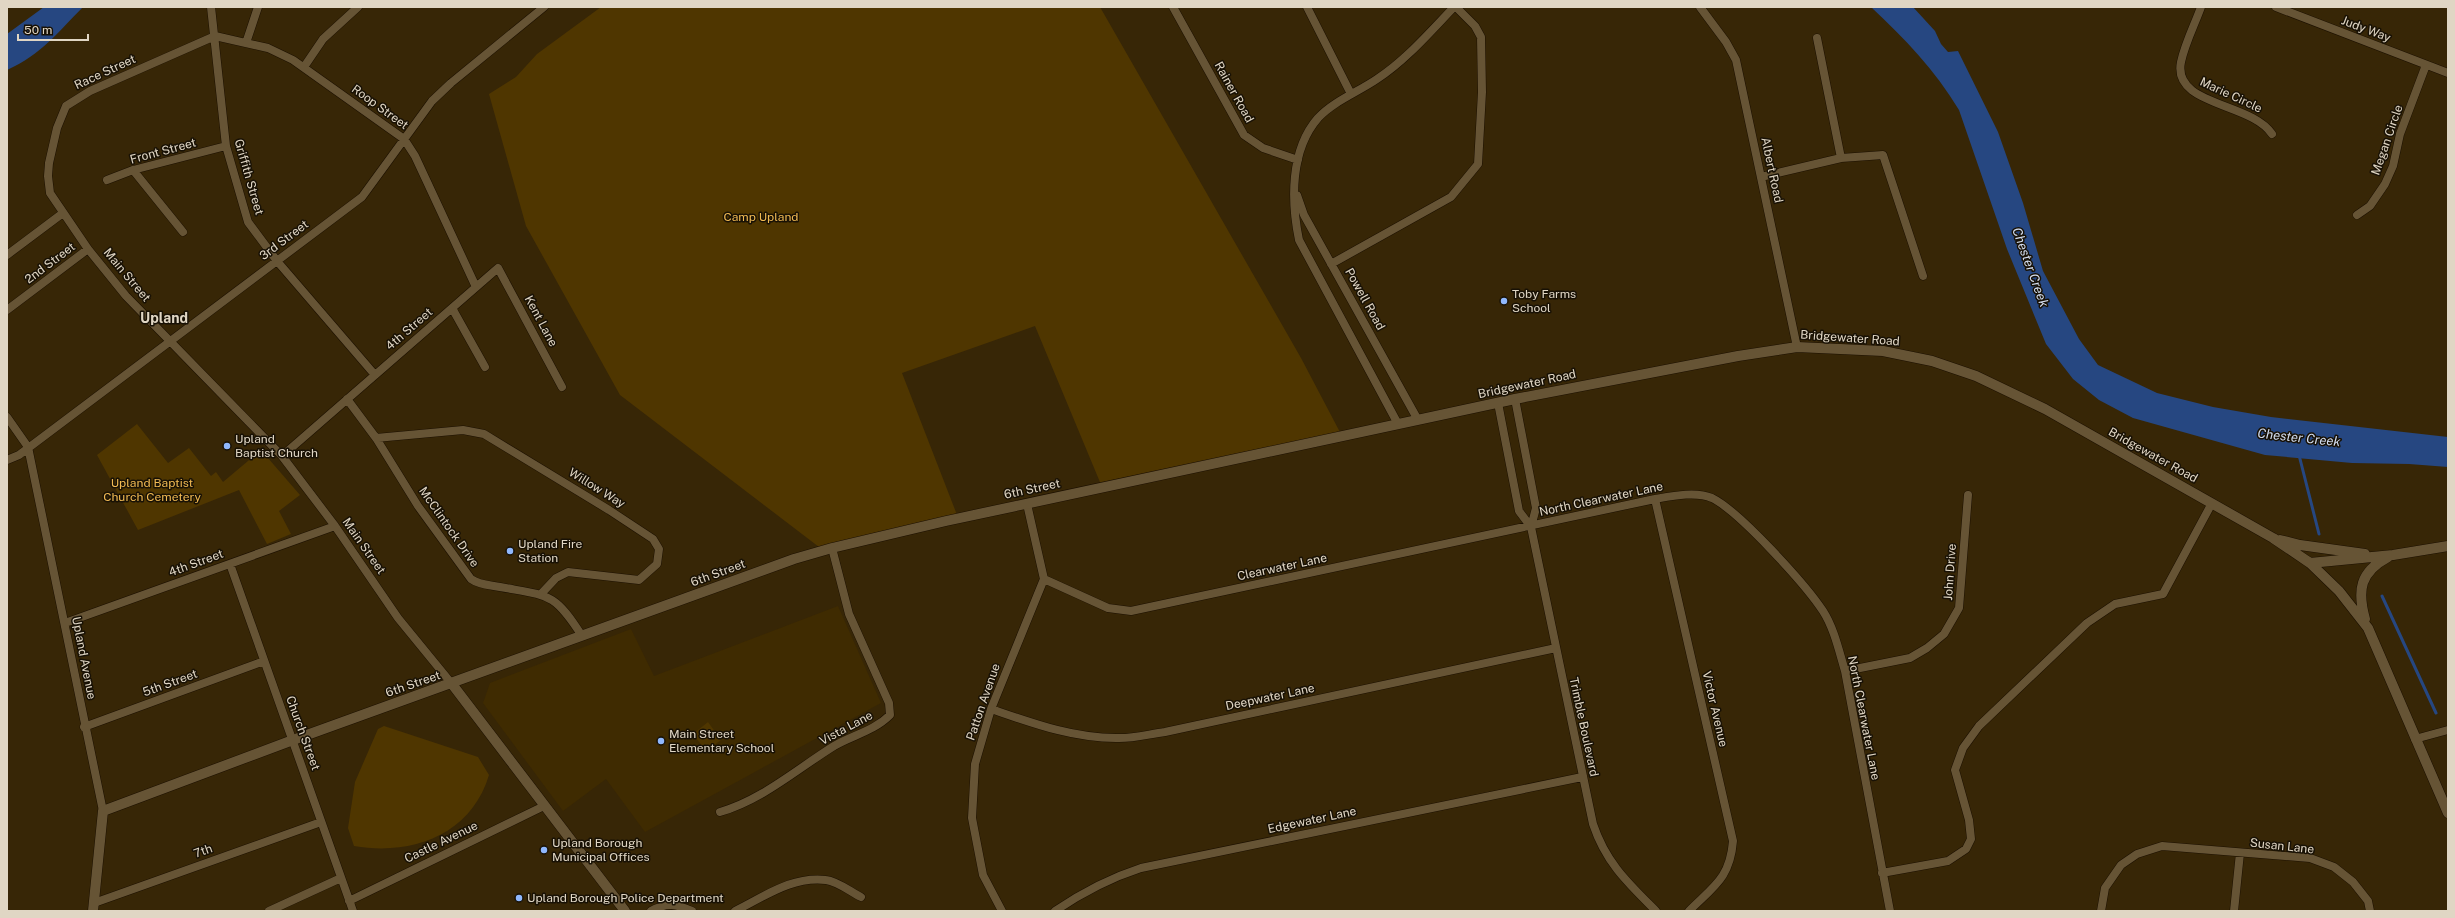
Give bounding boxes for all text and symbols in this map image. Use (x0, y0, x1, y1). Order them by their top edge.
street label: Judy Way (2339, 13, 2393, 45)
scale bar (18, 16, 88, 42)
text: 50 m (24, 23, 52, 37)
street label: Race Street (72, 52, 138, 92)
street label: Rainer Road (1212, 59, 1256, 125)
street label: Marie Circle (2198, 74, 2264, 116)
street label: Roop Street (349, 82, 411, 132)
street label: Megan Circle (2368, 103, 2406, 177)
street label: Front Street (128, 135, 198, 167)
street label: Albert Road (1758, 136, 1786, 204)
street label: Griffith Street (232, 138, 267, 217)
park label: Camp Upland (723, 210, 799, 224)
street label: 3rd Street (257, 217, 311, 263)
water label: Chester Creek (2009, 225, 2052, 309)
street label: 2nd Street (22, 239, 78, 286)
street label: Main Street (101, 246, 154, 305)
street label: Powell Road (1342, 266, 1388, 332)
place label: Toby Farms School (1512, 287, 1576, 315)
street label: Kent Lane (522, 293, 560, 349)
marker: Toby Farms School (1499, 296, 1509, 306)
street label: 4th Street (383, 305, 435, 353)
district label: Upland (140, 310, 188, 326)
street label: Bridgewater Road (1800, 328, 1900, 348)
street label: Bridgewater Road (1477, 367, 1577, 401)
street label: Bridgewater Road (2106, 425, 2200, 485)
water label: Chester Creek (2257, 426, 2341, 449)
place label: Upland Baptist Church (235, 432, 318, 460)
marker: Upland Baptist Church (222, 441, 232, 451)
street label: Willow Way (566, 465, 628, 511)
park label: Upland Baptist Church Cemetery (103, 476, 201, 504)
street label: 6th Street (1003, 476, 1062, 502)
street label: North Clearwater Lane (1538, 479, 1664, 519)
street label: McClintock Drive (416, 484, 482, 570)
street label: Main Street (340, 515, 389, 577)
place label: Upland Fire Station (518, 537, 583, 565)
street label: John Drive (1941, 543, 1959, 601)
marker: Upland Fire Station (505, 546, 515, 556)
street label: 4th Street (167, 547, 226, 579)
street label: Clearwater Lane (1236, 551, 1328, 583)
street label: 6th Street (689, 557, 747, 589)
street label: Upland Avenue (69, 615, 99, 701)
street label: North Clearwater Lane (1845, 655, 1883, 781)
street label: Patton Avenue (963, 662, 1003, 742)
street label: 5th Street (141, 667, 200, 699)
street label: 6th Street (384, 668, 443, 700)
street label: Victor Avenue (1699, 670, 1731, 748)
street label: Trimble Boulevard (1567, 676, 1601, 778)
street label: Deepwater Lane (1224, 681, 1316, 713)
street label: Church Street (283, 694, 323, 772)
street label: Vista Lane (817, 708, 875, 748)
place label: Main Street Elementary School (669, 727, 775, 755)
marker: Main Street Elementary School (656, 736, 666, 746)
street label: Edgewater Lane (1266, 804, 1358, 836)
street label: Castle Avenue (402, 818, 480, 866)
place label: Upland Borough Municipal Offices (552, 836, 650, 864)
street label: Susan Lane (2249, 836, 2315, 856)
street label: 7th (192, 841, 214, 861)
marker: Upland Borough Municipal Offices (539, 845, 549, 855)
place label: Upland Borough Police Department (527, 891, 724, 905)
marker: Upland Borough Police Department (514, 893, 524, 903)

